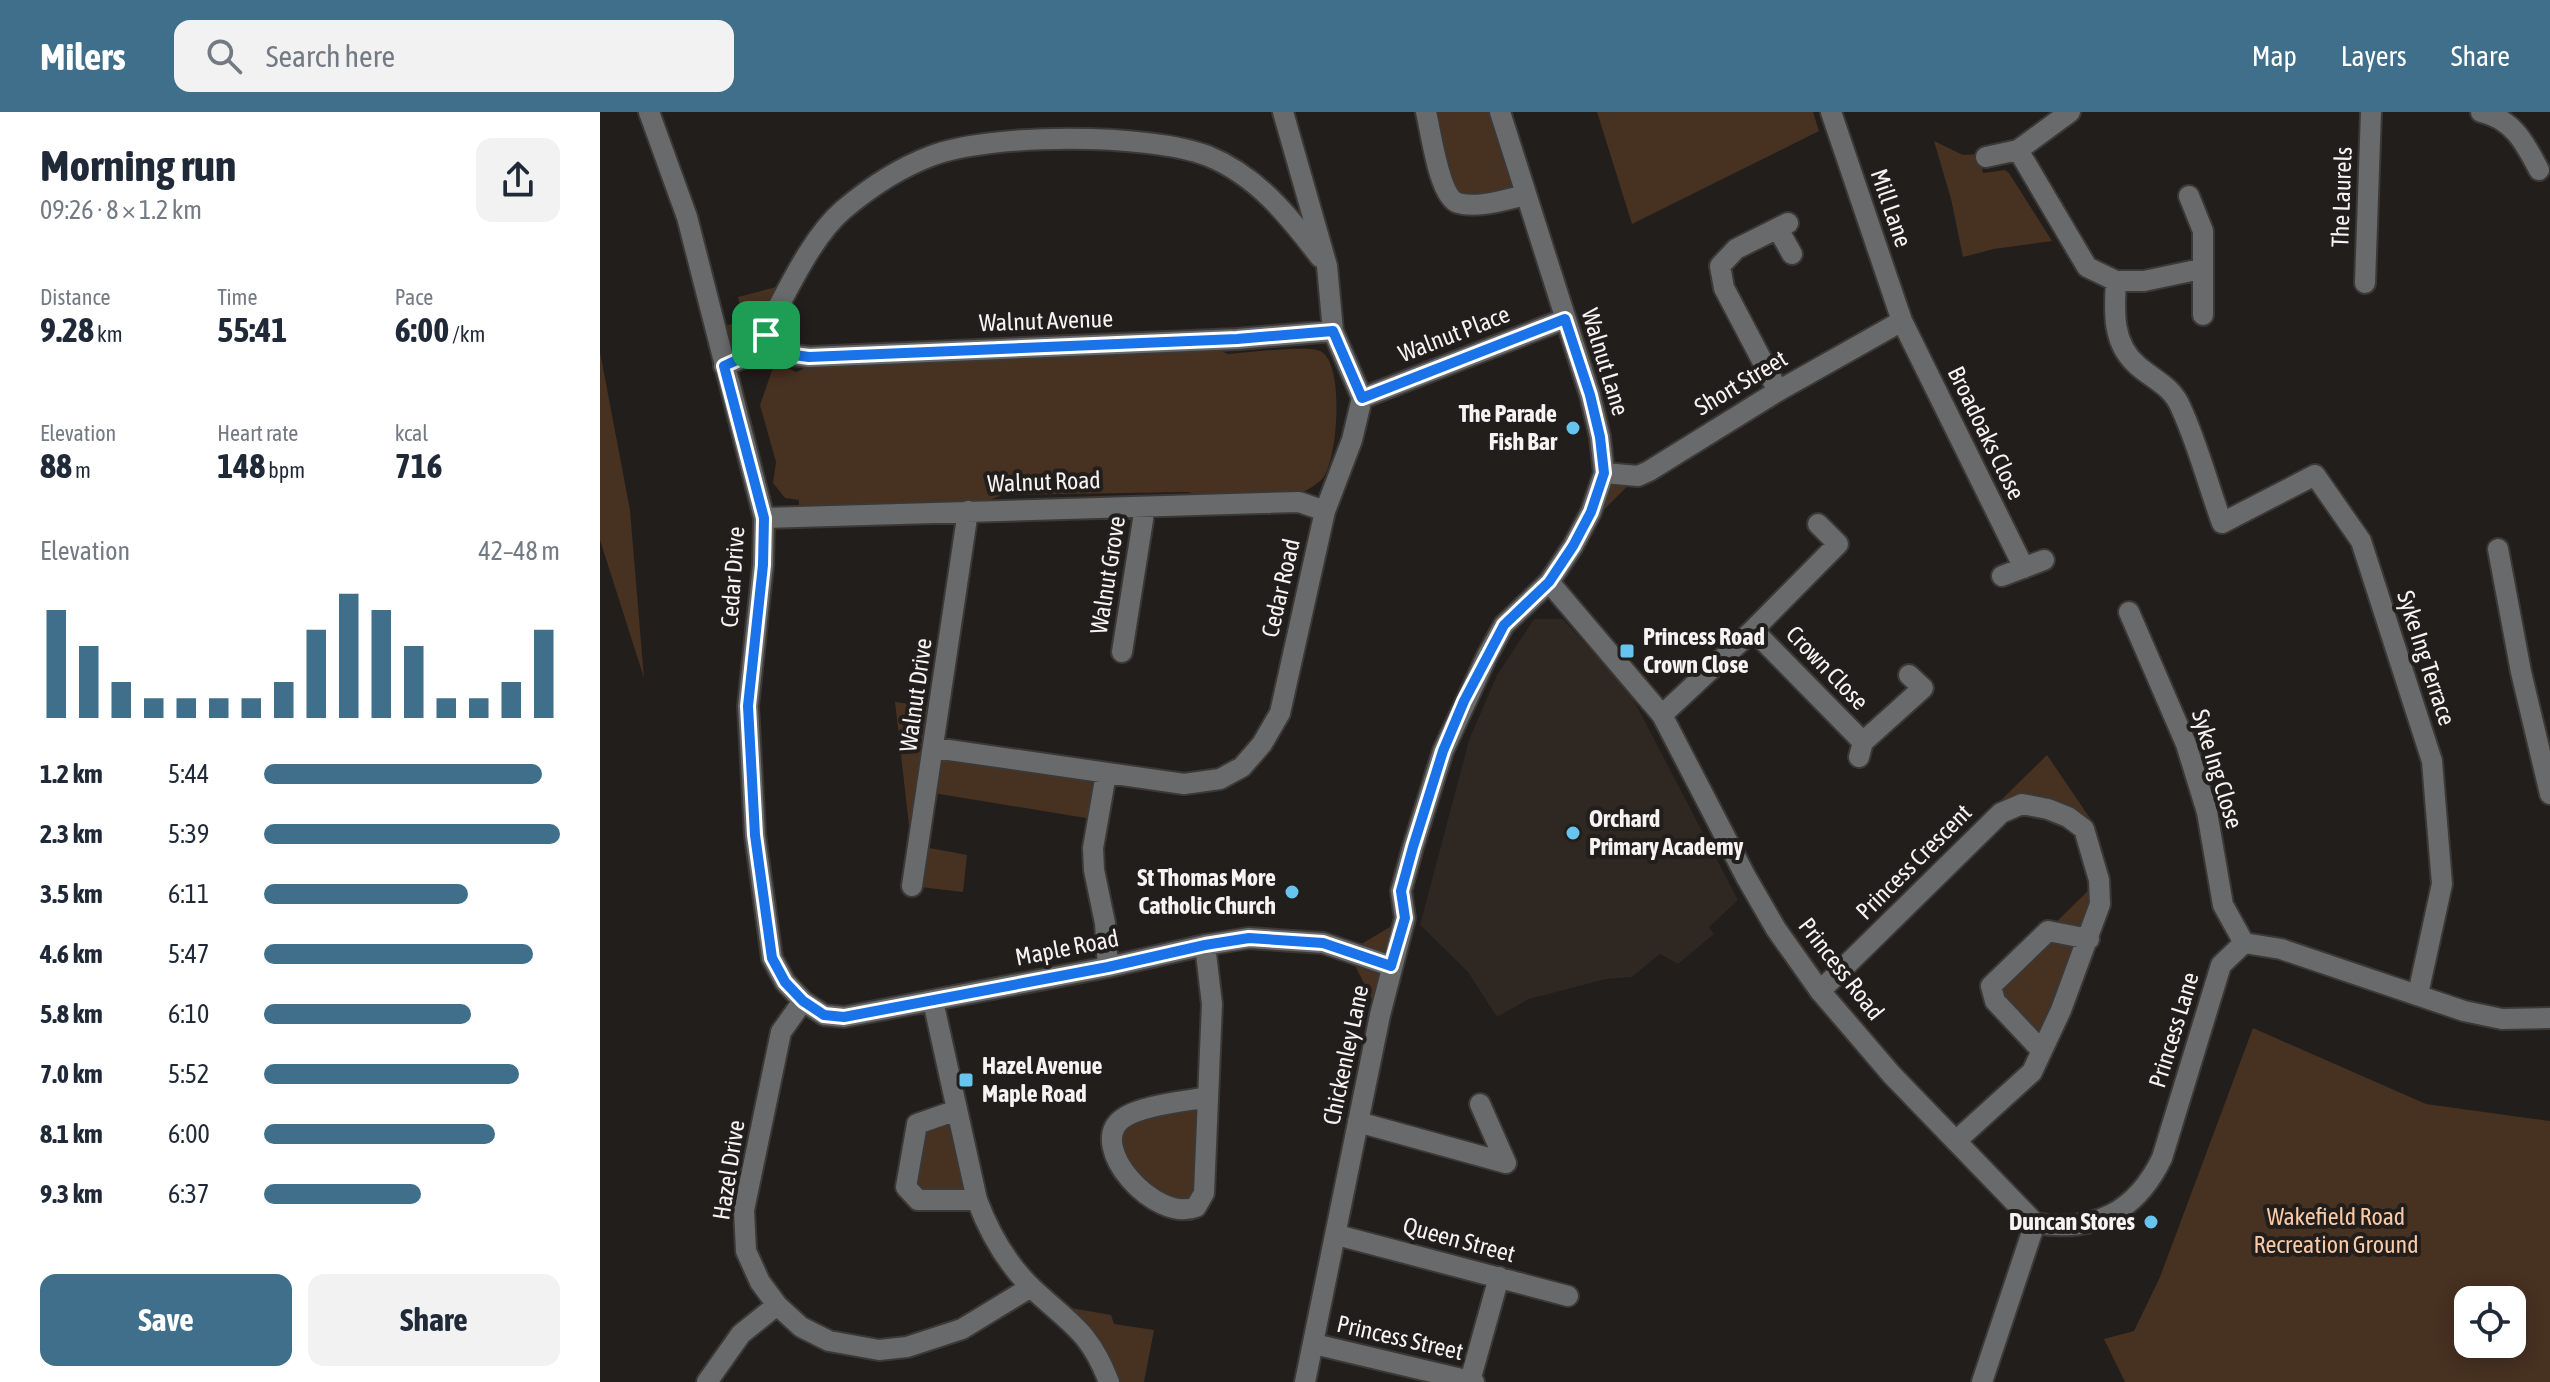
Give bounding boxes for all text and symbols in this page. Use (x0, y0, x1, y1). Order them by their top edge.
search box (174, 20, 734, 92)
icon: search (202, 34, 246, 78)
text: Milers (40, 35, 126, 78)
text: Search here (266, 39, 395, 73)
text: Map (2252, 40, 2297, 72)
text: Layers (2341, 40, 2407, 72)
text: Share (2451, 40, 2510, 72)
button: share (476, 138, 560, 222)
text: Morning run (40, 140, 236, 190)
street label: The Laurels (2326, 146, 2357, 248)
street label: Mill Lane (1866, 165, 1917, 250)
text: 09:26 · 8 × 1.2 km (40, 195, 202, 225)
text: Distance (40, 284, 111, 310)
text: Time (217, 284, 257, 310)
text: Pace (395, 284, 433, 310)
street label: Walnut Place (1395, 300, 1513, 367)
pin (732, 301, 800, 369)
street label: Walnut Avenue (979, 305, 1113, 336)
street label: Walnut Lane (1576, 305, 1635, 419)
text: 9.28 (40, 310, 94, 349)
text: 55:41 (217, 310, 287, 349)
text: 6:00 (395, 310, 449, 349)
icon: arrive (744, 313, 788, 357)
text: km (94, 321, 123, 347)
text: /km (449, 321, 485, 347)
street label: Short Street (1690, 345, 1792, 421)
street label: Broadoaks Close (1943, 362, 2030, 504)
place label: The Parade Fish Bar (1459, 400, 1558, 455)
marker: The Parade Fish Bar (1564, 419, 1582, 437)
text: Elevation (40, 420, 116, 446)
text: Heart rate (217, 420, 298, 446)
text: kcal (395, 420, 428, 446)
text: 88 (40, 446, 72, 485)
text: 148 (217, 446, 265, 485)
text: 716 (395, 446, 443, 485)
text: m (72, 457, 91, 483)
text: bpm (265, 457, 305, 483)
street label: Walnut Road (987, 466, 1101, 497)
street label: Walnut Grove (1085, 514, 1130, 636)
street label: Cedar Drive (716, 526, 749, 628)
text: Elevation (40, 536, 130, 566)
text: 42–48 m (478, 536, 560, 566)
street label: Cedar Road (1256, 536, 1305, 640)
street label: Syke Ing Terrace (2392, 587, 2461, 729)
street label: Crown Close (1781, 620, 1874, 715)
place label: Princess Road Crown Close (1643, 623, 1765, 678)
street label: Walnut Drive (894, 636, 937, 753)
marker: Princess Road Crown Close (1618, 642, 1636, 660)
street label: Syke Ing Close (2187, 706, 2248, 832)
text: 1.2 km (40, 759, 103, 789)
text: 5:44 (168, 759, 209, 789)
street label: Princess Crescent (1851, 798, 1977, 925)
place label: Orchard Primary Academy (1589, 805, 1743, 860)
text: 2.3 km (40, 819, 103, 849)
text: 5:39 (168, 819, 209, 849)
marker: Orchard Primary Academy (1564, 824, 1582, 842)
place label: St Thomas More Catholic Church (1137, 864, 1276, 919)
text: 3.5 km (40, 879, 103, 909)
text: 6:11 (168, 879, 209, 909)
marker: St Thomas More Catholic Church (1283, 883, 1301, 901)
street label: Princess Road (1793, 912, 1890, 1025)
street label: Maple Road (1013, 924, 1121, 971)
text: 4.6 km (40, 939, 103, 969)
text: 5:47 (168, 939, 209, 969)
street label: Princess Lane (2143, 969, 2204, 1091)
street label: Chickenley Lane (1318, 982, 1374, 1127)
text: 5.8 km (40, 999, 103, 1029)
text: 6:10 (168, 999, 209, 1029)
place label: Hazel Avenue Maple Road (982, 1052, 1103, 1107)
text: 7.0 km (40, 1059, 103, 1089)
text: 5:52 (168, 1059, 209, 1089)
marker: Hazel Avenue Maple Road (957, 1071, 975, 1089)
street label: Hazel Drive (707, 1118, 750, 1222)
text: 8.1 km (40, 1119, 103, 1149)
text: 6:00 (168, 1119, 210, 1149)
text: 9.3 km (40, 1179, 103, 1209)
text: 6:37 (168, 1179, 209, 1209)
park label: Wakefield Road Recreation Ground (2253, 1203, 2419, 1258)
place label: Duncan Stores (2009, 1208, 2136, 1235)
street label: Queen Street (1400, 1212, 1518, 1267)
marker: Duncan Stores (2142, 1213, 2160, 1231)
button: Save (40, 1274, 292, 1366)
button: Share (308, 1274, 560, 1366)
map controls (2454, 1286, 2526, 1358)
button: locate (2454, 1286, 2526, 1358)
street label: Princess Street (1334, 1310, 1466, 1365)

